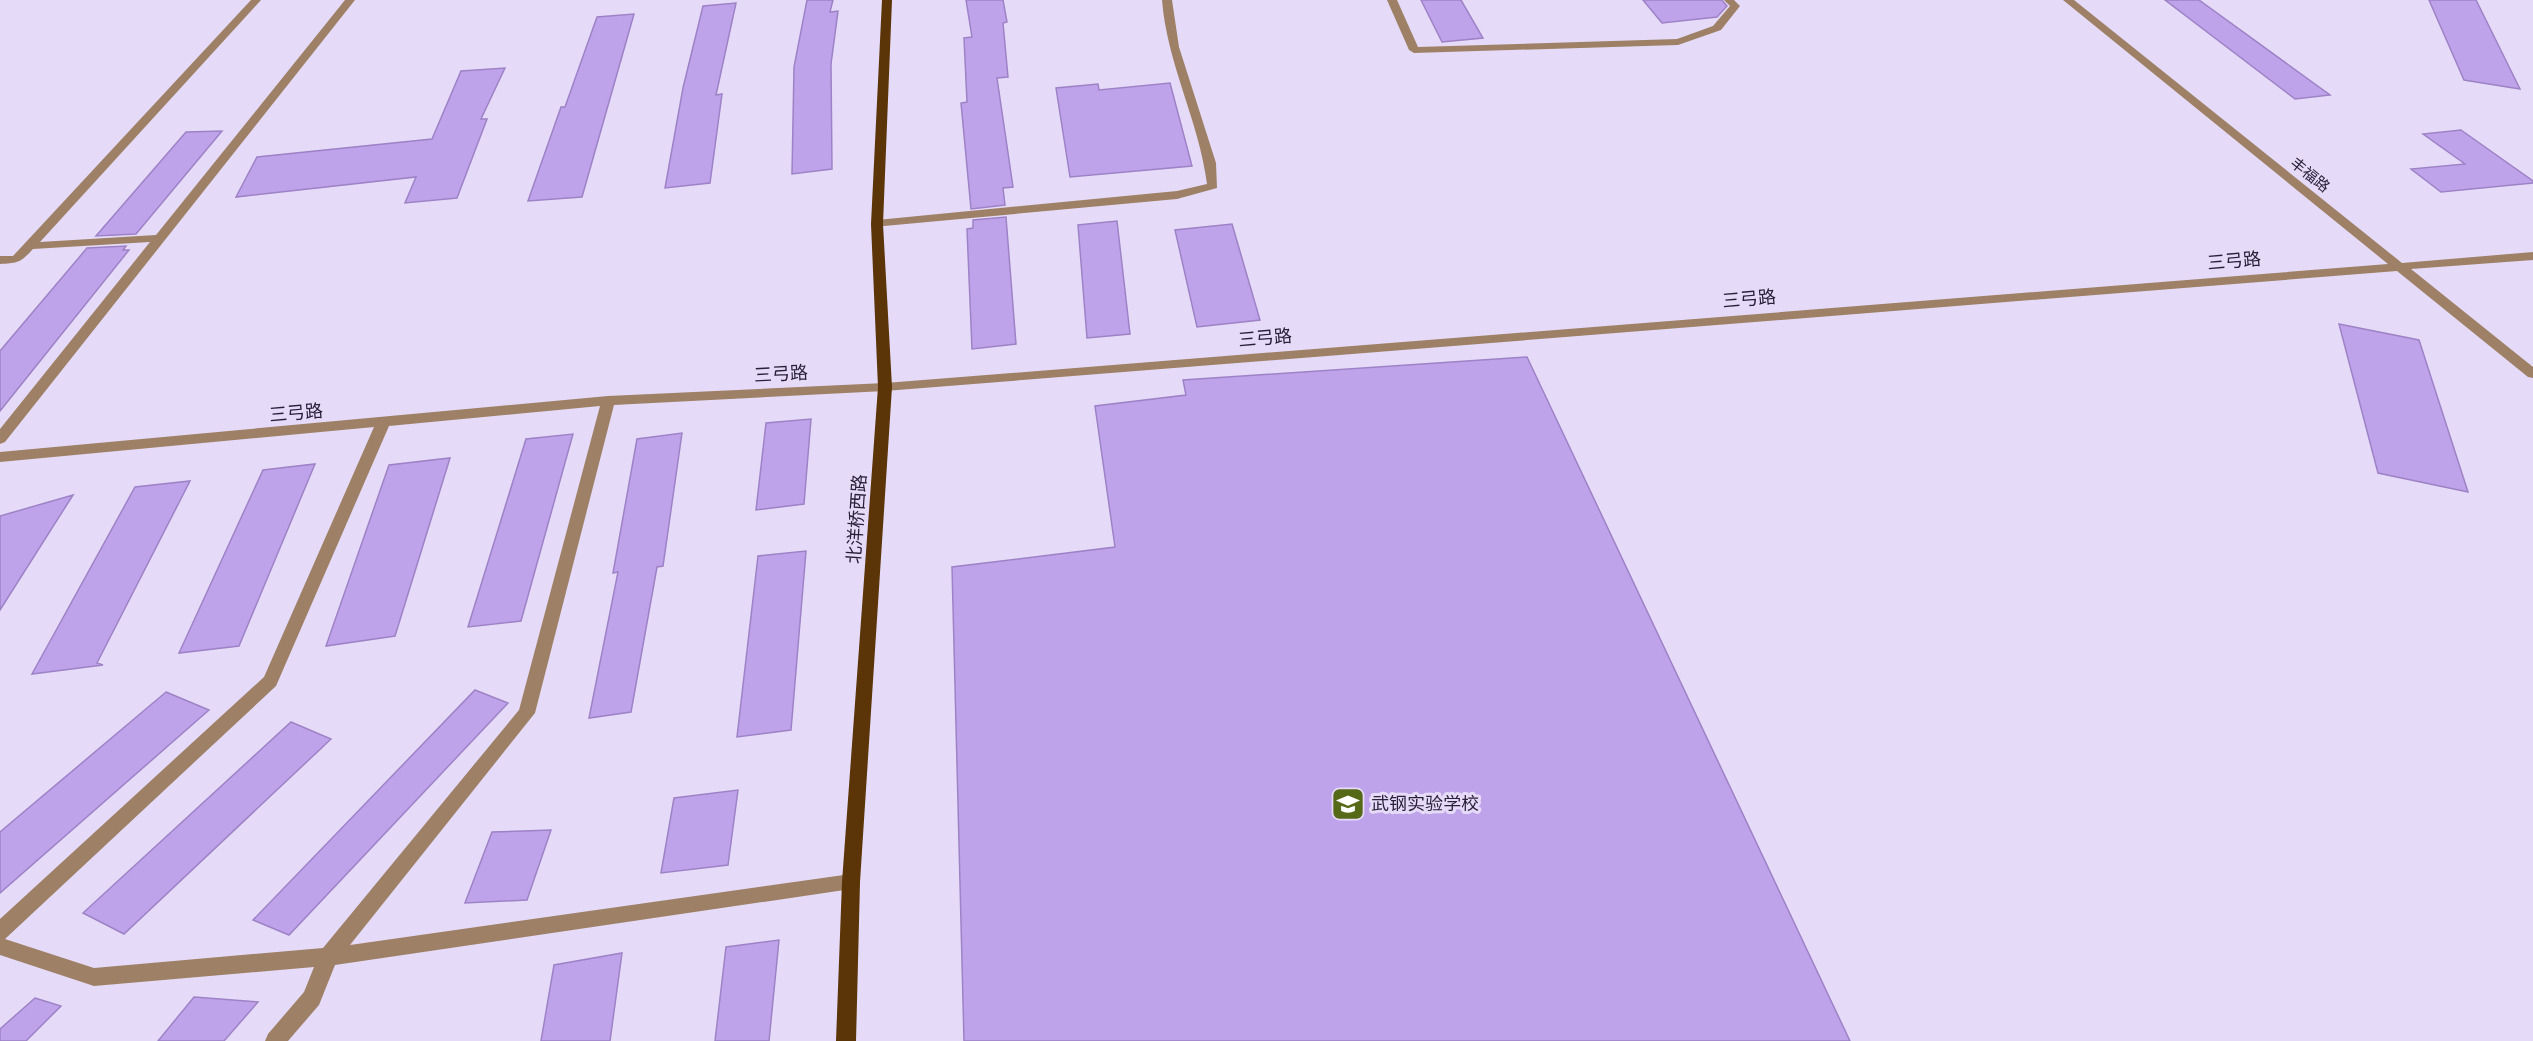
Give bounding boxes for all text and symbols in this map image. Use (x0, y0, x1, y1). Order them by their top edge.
street label: 丰福路 (2287, 154, 2333, 196)
street label: 三弓路 (2206, 248, 2262, 273)
street label: 三弓路 (1721, 286, 1777, 311)
street label: 三弓路 (1237, 325, 1293, 350)
street label: 三弓路 (753, 362, 808, 385)
street label: 三弓路 (268, 400, 324, 425)
street label: 北洋桥西路 (843, 473, 870, 565)
school or university icon: 武钢实验学校 (1330, 786, 1366, 822)
place label: 武钢实验学校 (1371, 793, 1479, 814)

